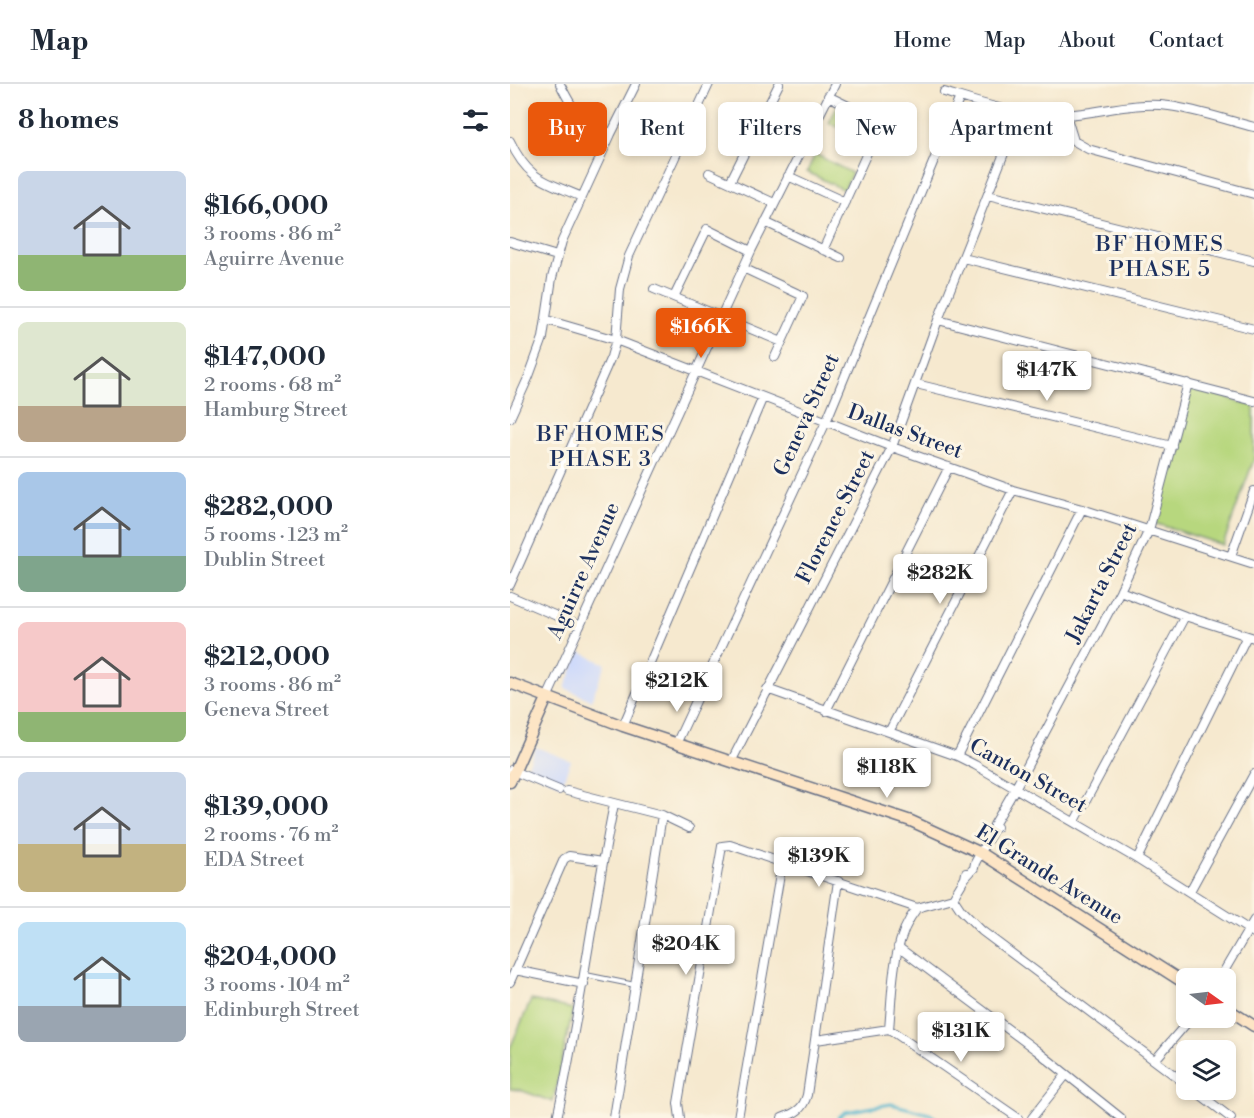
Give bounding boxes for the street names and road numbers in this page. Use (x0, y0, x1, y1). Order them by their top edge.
street label: Geneva Street (768, 349, 846, 480)
street label: Dallas Street (844, 399, 967, 465)
street label: Florence Street (791, 445, 881, 588)
street label: Aguirre Avenue (542, 498, 626, 644)
street label: Jakarta Street (1060, 518, 1144, 648)
street label: Canton Street (965, 733, 1092, 819)
street label: El Grande Avenue (971, 819, 1127, 931)

